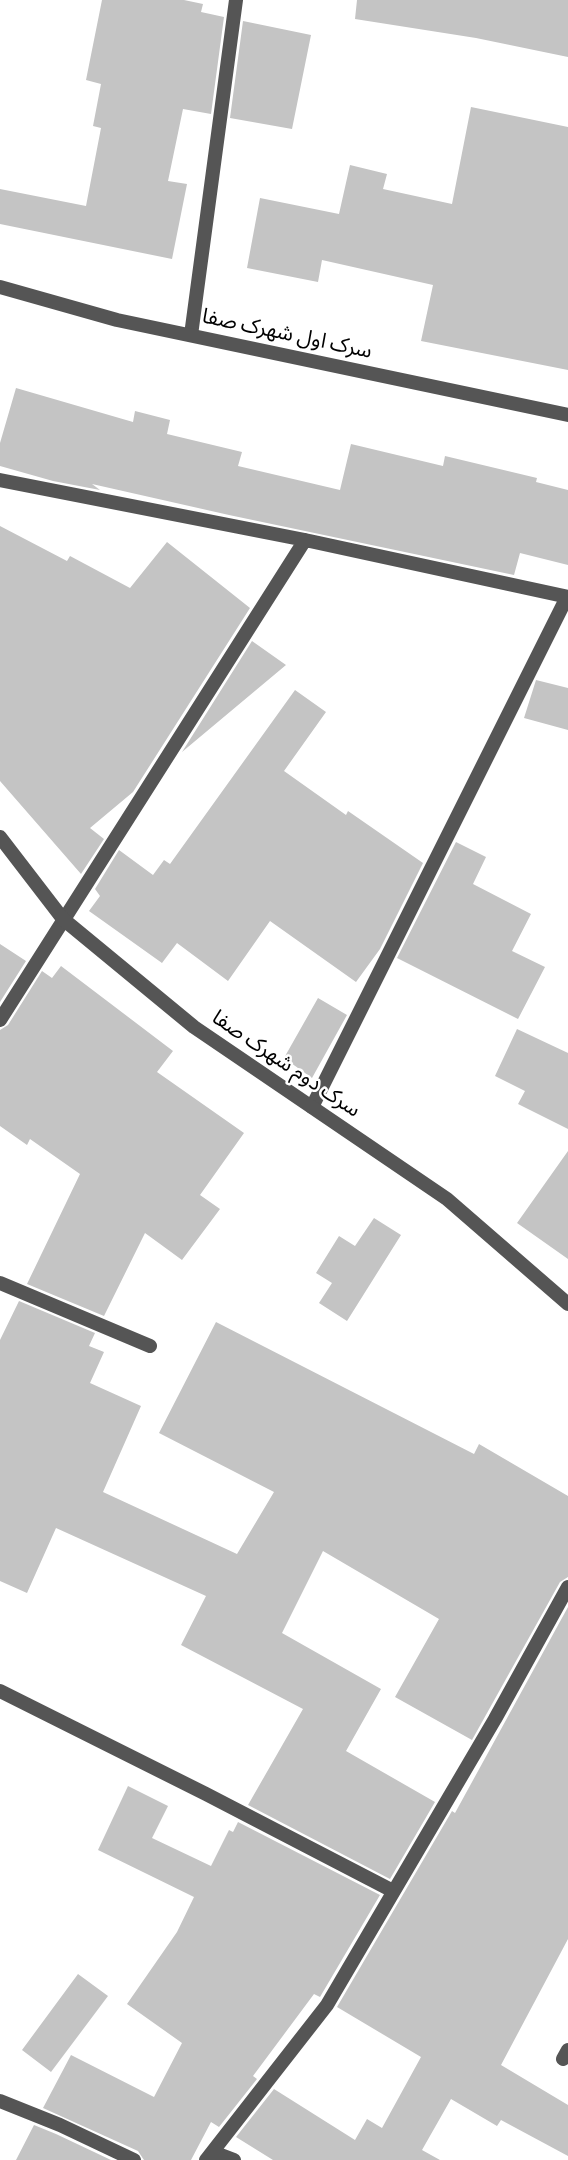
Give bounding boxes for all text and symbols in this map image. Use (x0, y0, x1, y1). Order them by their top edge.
street label: سرک اول شهرک صفا (200, 304, 374, 364)
street label: سرک دوم شهرک صفا (207, 1005, 365, 1123)

